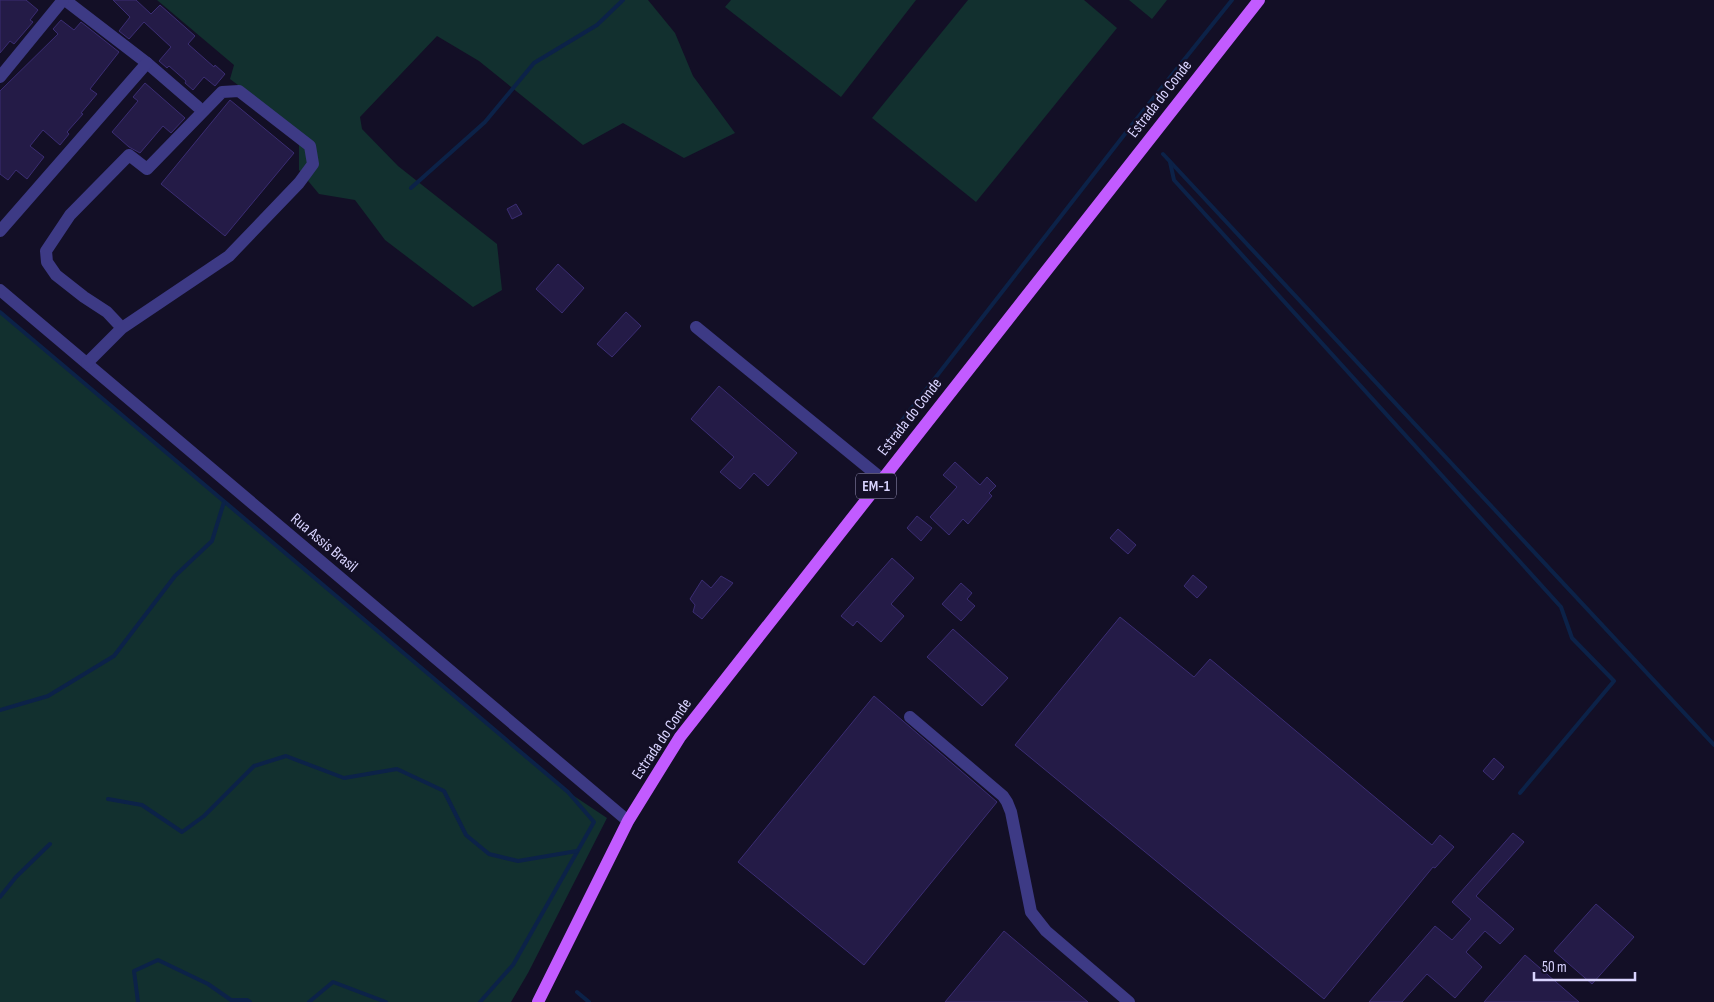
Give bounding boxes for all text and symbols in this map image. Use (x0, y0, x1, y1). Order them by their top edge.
street label: Estrada do Conde (1124, 56, 1196, 142)
street label: Estrada do Conde (874, 374, 946, 460)
road number: EM-1 (856, 474, 896, 498)
street label: Rua Assis Brasil (287, 510, 361, 577)
street label: Estrada do Conde (628, 695, 696, 783)
scale bar (1534, 950, 1635, 982)
text: 50 m (1542, 958, 1567, 977)

